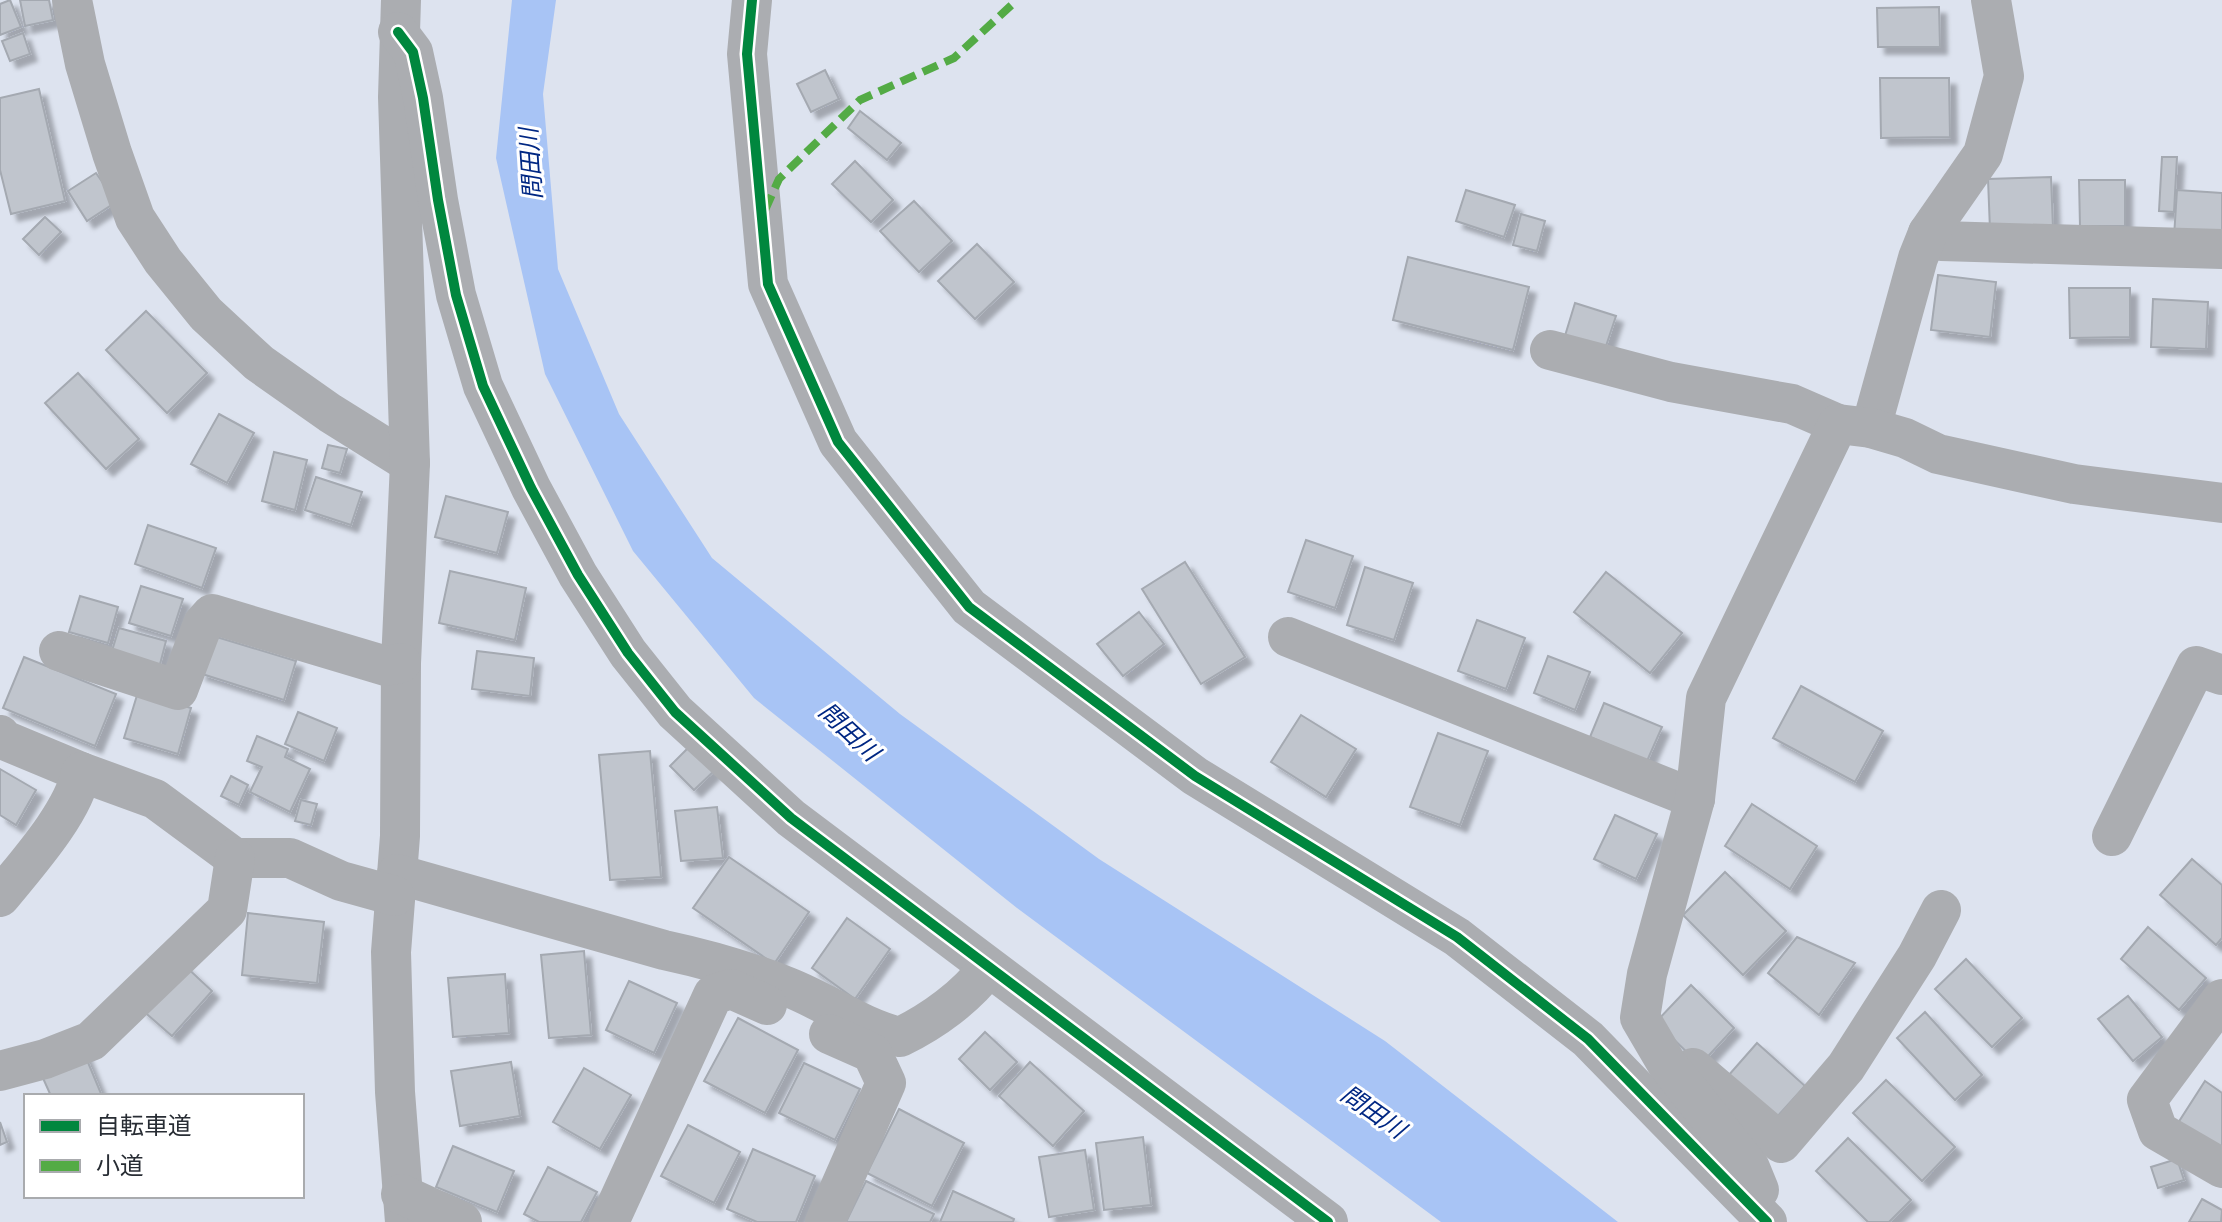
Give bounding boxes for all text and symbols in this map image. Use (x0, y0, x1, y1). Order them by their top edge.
water label: 問田川 (508, 124, 548, 201)
water label: 問田川 (812, 693, 891, 770)
water label: 問田川 (1335, 1075, 1416, 1147)
legend (24, 1094, 304, 1198)
text: 自転車道 (96, 1106, 192, 1141)
text: 小道 (96, 1146, 144, 1181)

